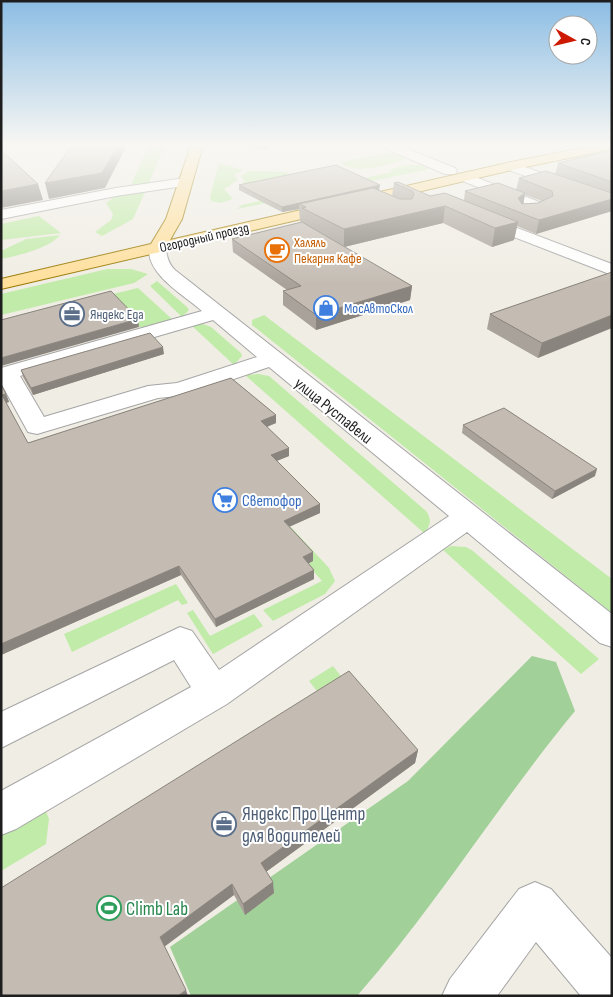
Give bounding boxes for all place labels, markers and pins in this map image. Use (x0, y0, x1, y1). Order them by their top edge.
place label: Халяль Пекарня Кафе (293, 234, 362, 267)
cafe icon: Халяль Пекарня Кафе (264, 237, 290, 263)
shop icon: МосАвтоСкол (313, 295, 339, 321)
place label: МосАвтоСкол (344, 300, 413, 317)
office icon: Яндекс Еда (59, 301, 85, 327)
place label: Яндекс Еда (90, 306, 144, 323)
supermarket icon: Светофор (212, 487, 238, 513)
place label: Светофор (242, 492, 302, 511)
place label: Яндекс Про Центр для водителей (242, 803, 365, 848)
office icon: Яндекс Про Центр для водителей (211, 811, 237, 837)
sports icon: Climb Lab (96, 895, 122, 921)
place label: Climb Lab (126, 898, 188, 921)

